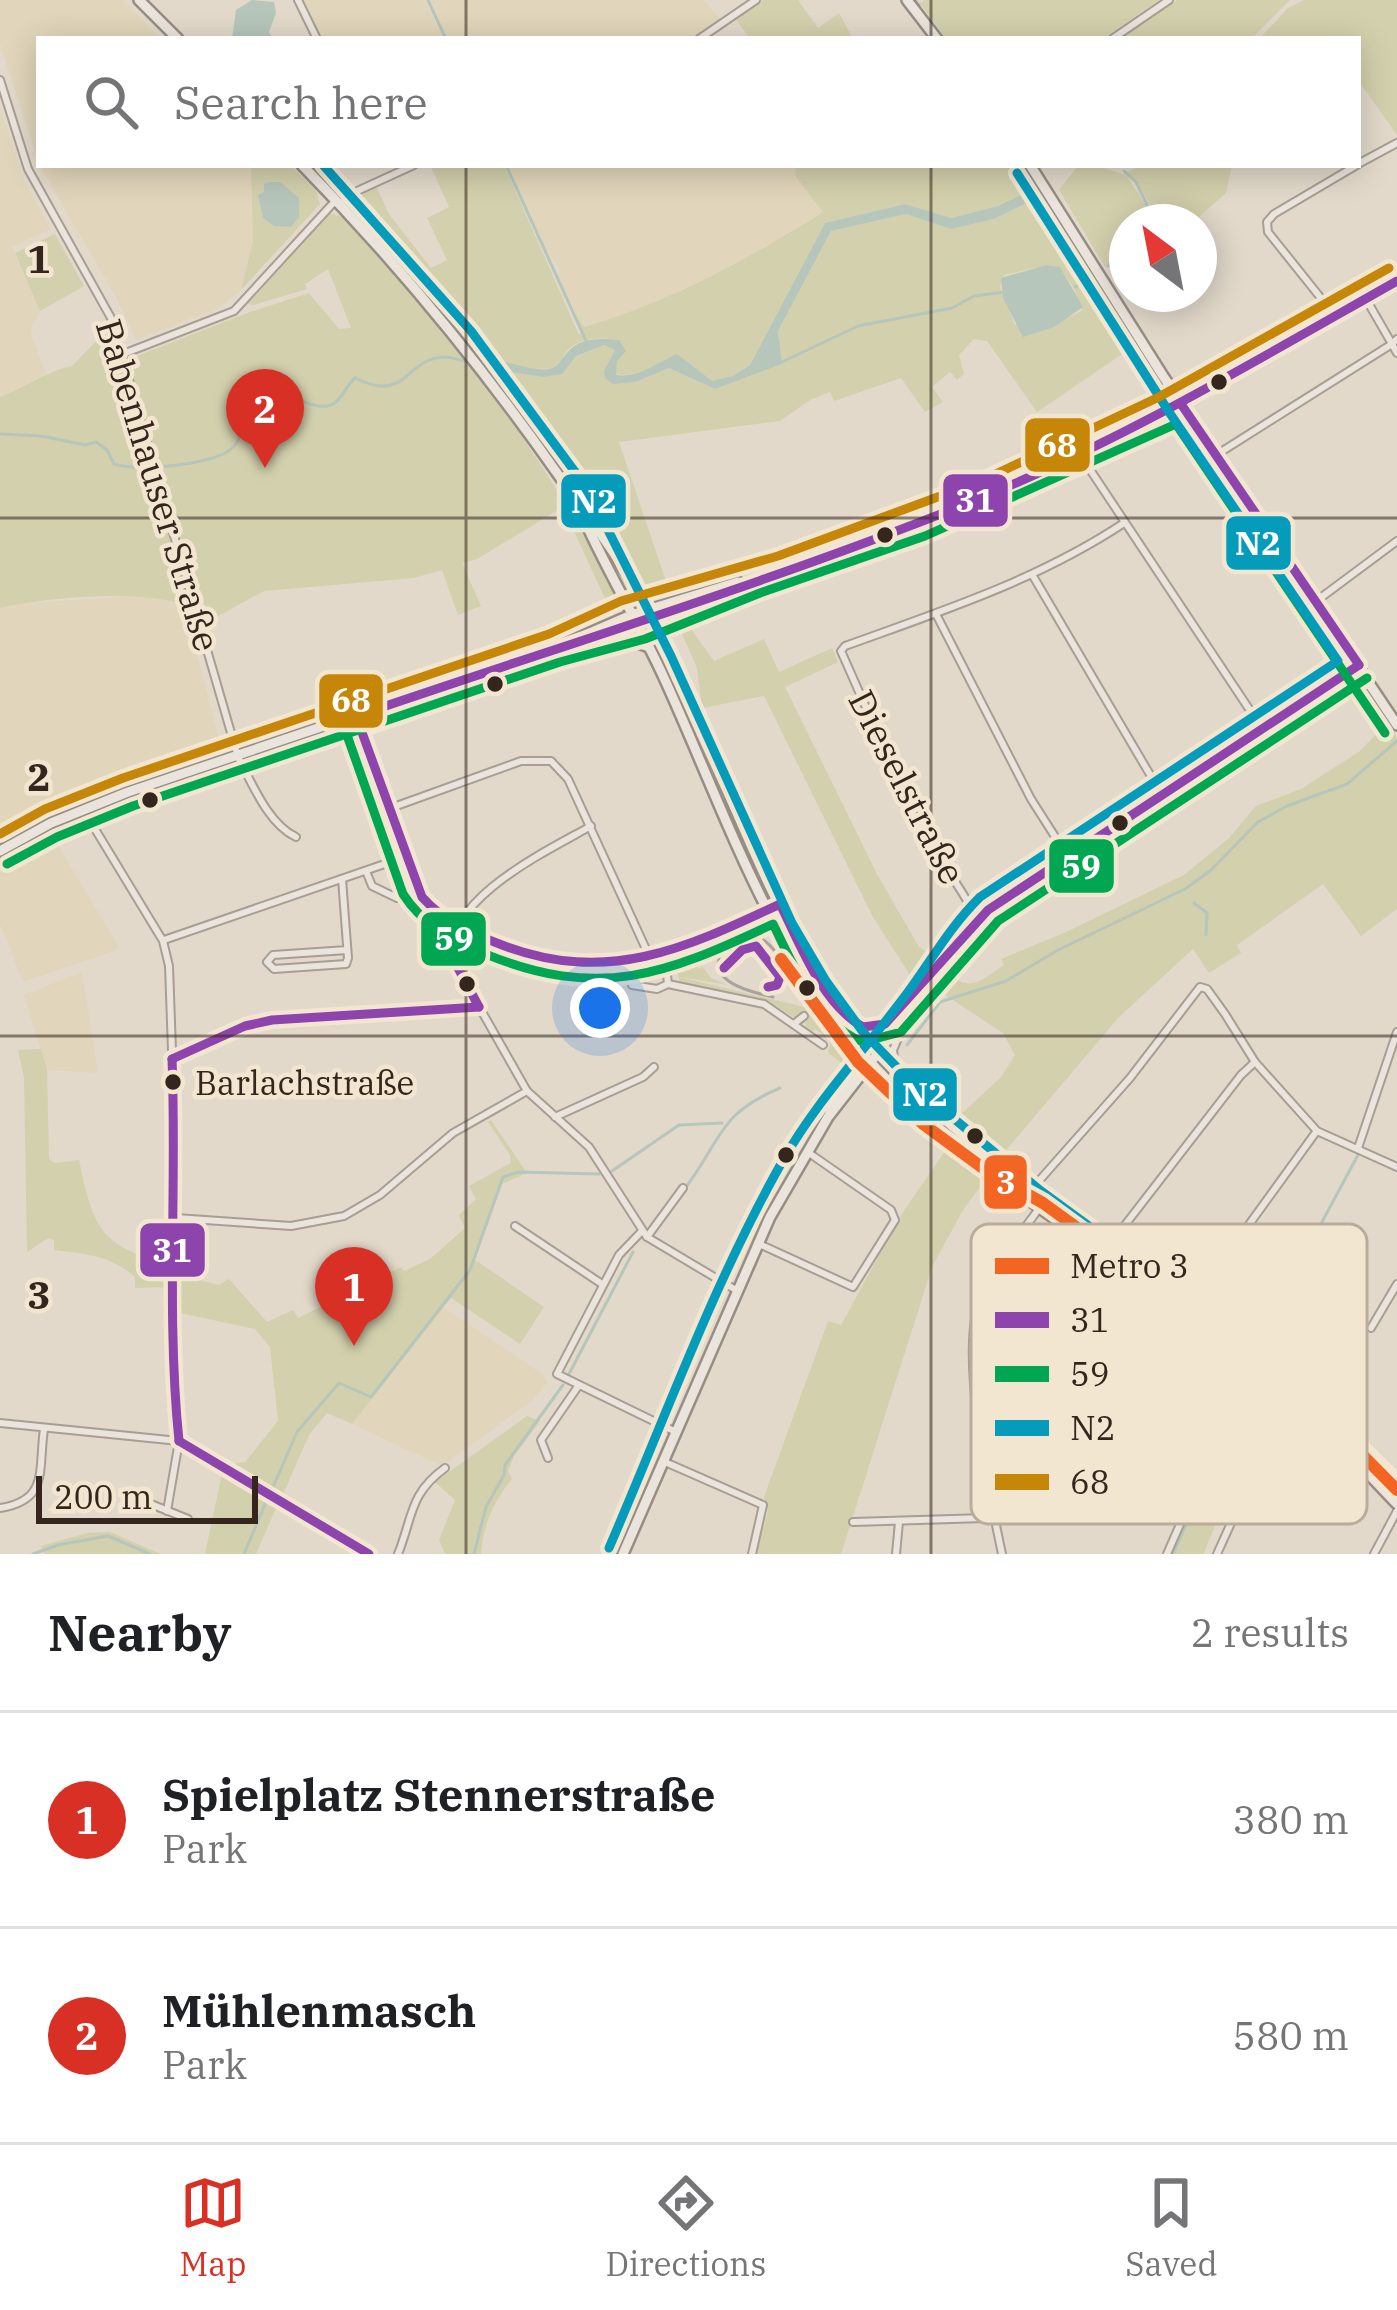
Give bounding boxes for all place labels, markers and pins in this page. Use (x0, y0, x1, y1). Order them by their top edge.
pin: 2 (226, 369, 304, 468)
unlabelled marker (1208, 371, 1230, 393)
unlabelled marker (874, 524, 896, 546)
unlabelled marker (484, 673, 506, 695)
unlabelled marker (139, 789, 161, 811)
unlabelled marker (1109, 812, 1131, 834)
unlabelled marker (456, 973, 478, 995)
unlabelled marker (796, 977, 818, 999)
place label: Barlachstraße (195, 1061, 414, 1104)
marker: Barlachstraße (162, 1071, 184, 1093)
unlabelled marker (964, 1125, 986, 1147)
unlabelled marker (775, 1144, 797, 1166)
pin: 1 (315, 1247, 393, 1346)

